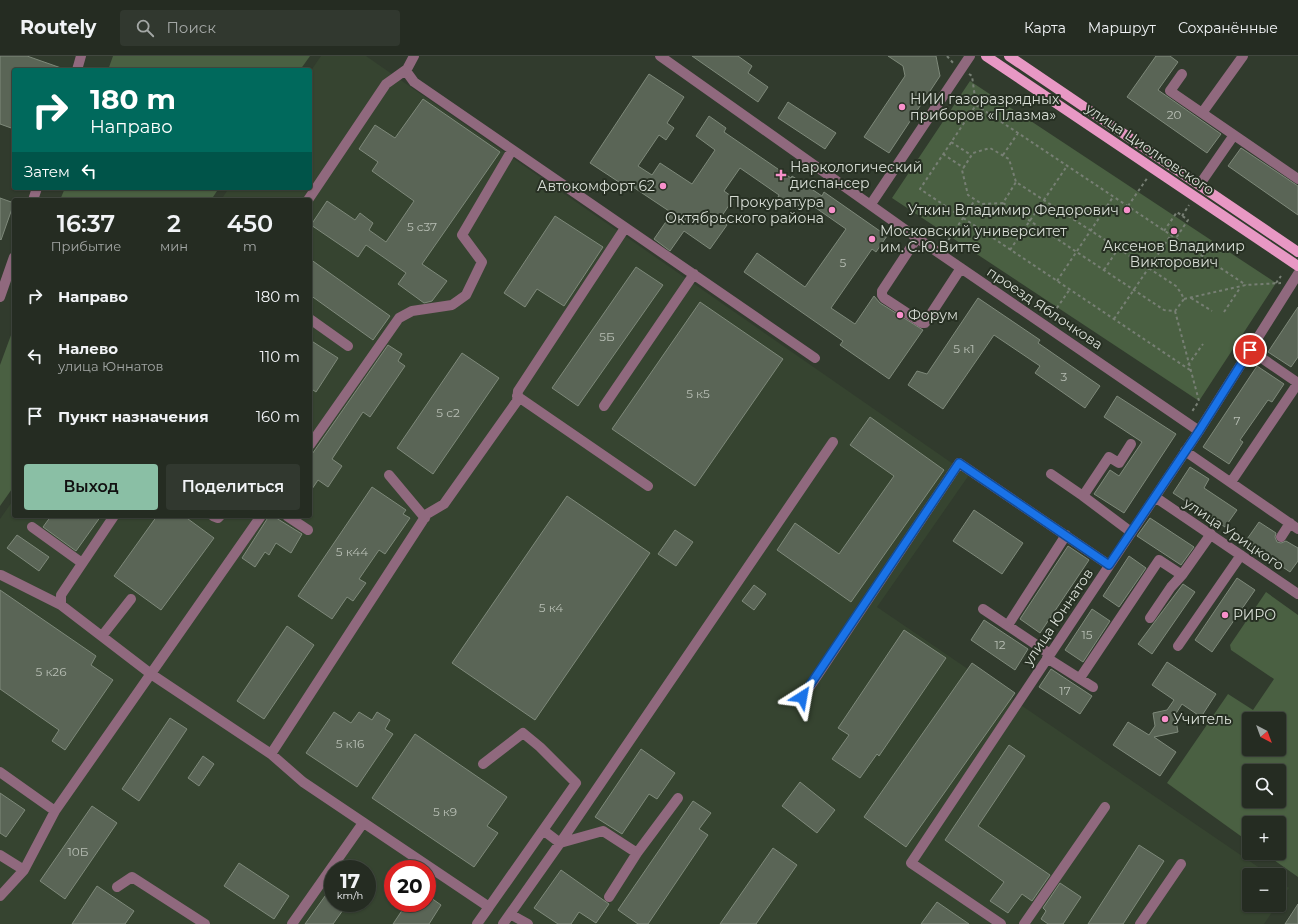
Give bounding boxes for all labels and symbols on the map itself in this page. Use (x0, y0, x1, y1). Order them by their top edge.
place label: НИИ газоразрядных приборов «Плазма» (910, 90, 1060, 124)
street label: улица Циолковского (1081, 99, 1218, 199)
marker: НИИ газоразрядных приборов «Плазма» (897, 102, 907, 112)
house number: 20 (1167, 107, 1181, 122)
place label: Наркологический диспансер (790, 158, 922, 192)
marker: Наркологический диспансер (775, 169, 787, 181)
place label: Автокомфорт 62 (537, 177, 655, 195)
marker: Автокомфорт 62 (658, 181, 668, 191)
place label: Прокуратура Октябрьского района (665, 193, 824, 227)
place label: Уткин Владимир Федорович (908, 201, 1119, 219)
marker: Прокуратура Октябрьского района (827, 205, 837, 215)
marker: Уткин Владимир Федорович (1122, 205, 1132, 215)
house number: 5 с37 (407, 219, 437, 234)
place label: Московский университет им. С.Ю.Витте (880, 222, 1067, 256)
marker: Аксенов Владимир Викторович (1169, 226, 1179, 236)
marker: Московский университет им. С.Ю.Витте (867, 234, 877, 244)
place label: Аксенов Владимир Викторович (1103, 237, 1245, 271)
house number: 5 (840, 255, 847, 270)
street label: проезд Яблочкова (984, 263, 1106, 353)
place label: Форум (908, 306, 958, 324)
marker: Форум (895, 310, 905, 320)
house number: 5Б (599, 329, 615, 344)
pin (1233, 333, 1267, 367)
house number: 5 к1 (953, 341, 975, 356)
house number: 3 (1061, 369, 1068, 384)
house number: 5 к5 (686, 386, 710, 401)
house number: 5 с2 (436, 405, 460, 420)
house number: 7 (1233, 413, 1241, 428)
street label: улица Урицкого (1180, 493, 1288, 574)
house number: 5 к44 (336, 544, 368, 559)
street label: улица Юннатов (1018, 565, 1097, 670)
house number: 5 к4 (539, 600, 563, 615)
place label: РИРО (1233, 606, 1276, 624)
marker: РИРО (1220, 610, 1230, 620)
house number: 15 (1081, 627, 1093, 642)
house number: 12 (994, 637, 1006, 652)
house number: 5 к26 (36, 664, 66, 679)
position arrow (781, 676, 823, 718)
house number: 17 (1059, 683, 1071, 698)
place label: Учитель (1173, 710, 1232, 728)
north arrow (1242, 712, 1286, 756)
marker: Учитель (1160, 714, 1170, 724)
house number: 5 к16 (336, 736, 364, 751)
house number: 5 к9 (433, 804, 457, 819)
house number: 10Б (68, 844, 89, 859)
speed limit sign: 20 (384, 860, 436, 912)

